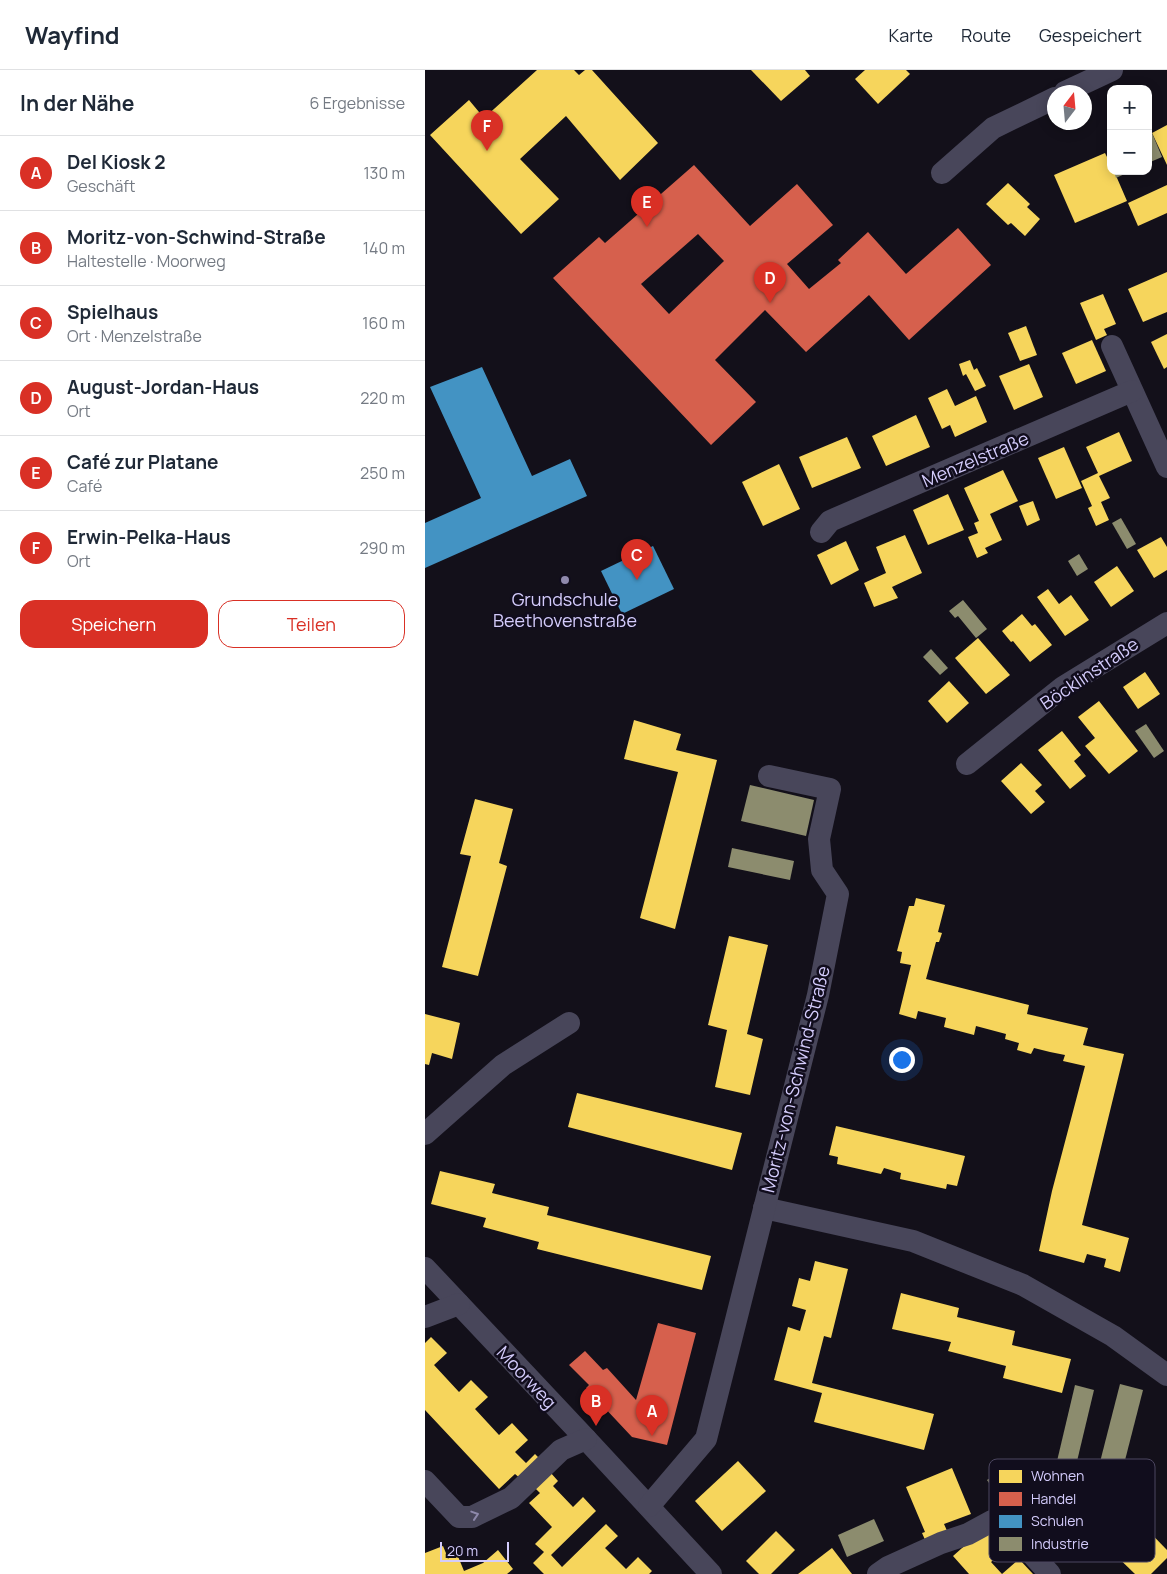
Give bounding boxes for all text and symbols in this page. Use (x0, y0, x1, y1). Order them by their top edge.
text: Wayfind (25, 18, 120, 51)
text: Karte (888, 23, 933, 47)
text: Route (961, 23, 1011, 47)
text: Gespeichert (1039, 23, 1142, 47)
north arrow (1047, 85, 1092, 130)
map controls (1107, 85, 1152, 175)
button: + (1107, 85, 1152, 130)
text: In der Nähe (20, 89, 134, 117)
text: 6 Ergebnisse (310, 92, 405, 114)
pin: F (471, 110, 503, 151)
button: − (1107, 130, 1152, 175)
text: Del Kiosk 2 (67, 149, 166, 175)
text: A (31, 162, 41, 184)
text: 130 m (363, 162, 405, 184)
text: Geschäft (67, 175, 135, 197)
pin: E (631, 186, 663, 227)
text: Moritz-von-Schwind-Straße (67, 224, 326, 250)
text: B (31, 237, 41, 259)
text: 140 m (363, 237, 405, 259)
text: Haltestelle · Moorweg (67, 250, 226, 272)
pin: D (754, 262, 786, 303)
text: Spielhaus (67, 299, 158, 325)
text: C (30, 312, 42, 334)
text: 160 m (362, 312, 405, 334)
text: Ort · Menzelstraße (67, 325, 202, 347)
text: August-Jordan-Haus (67, 374, 259, 400)
text: D (30, 387, 42, 409)
text: 220 m (360, 387, 405, 409)
text: Ort (67, 400, 91, 422)
street label: Menzelstraße (918, 426, 1032, 492)
text: Café zur Platane (67, 449, 219, 475)
text: E (31, 462, 41, 484)
text: 250 m (360, 462, 405, 484)
text: Café (67, 475, 102, 497)
text: Erwin-Pelka-Haus (67, 524, 231, 550)
text: F (32, 537, 40, 559)
text: 290 m (359, 537, 405, 559)
pin: C (621, 539, 653, 580)
text: Ort (67, 550, 91, 572)
marker: Grundschule Beethovenstraße (559, 574, 571, 586)
place label: Grundschule Beethovenstraße (493, 587, 637, 632)
button: Speichern (20, 600, 208, 648)
button: Teilen (218, 600, 405, 648)
street label: Böcklinstraße (1035, 631, 1143, 715)
street label: Moritz-von-Schwind-Straße (755, 963, 835, 1195)
your location (889, 1047, 915, 1073)
street label: Moorweg (492, 1340, 562, 1414)
pin: B (580, 1385, 612, 1426)
pin: A (636, 1395, 668, 1436)
legend (989, 1459, 1155, 1562)
text: Wohnen (1031, 1466, 1084, 1485)
text: Handel (1031, 1489, 1076, 1508)
one-way arrow (470, 1510, 479, 1520)
text: Schulen (1031, 1511, 1084, 1530)
text: Industrie (1031, 1534, 1089, 1553)
scale bar (440, 1539, 509, 1562)
text: 20 m (447, 1541, 478, 1560)

